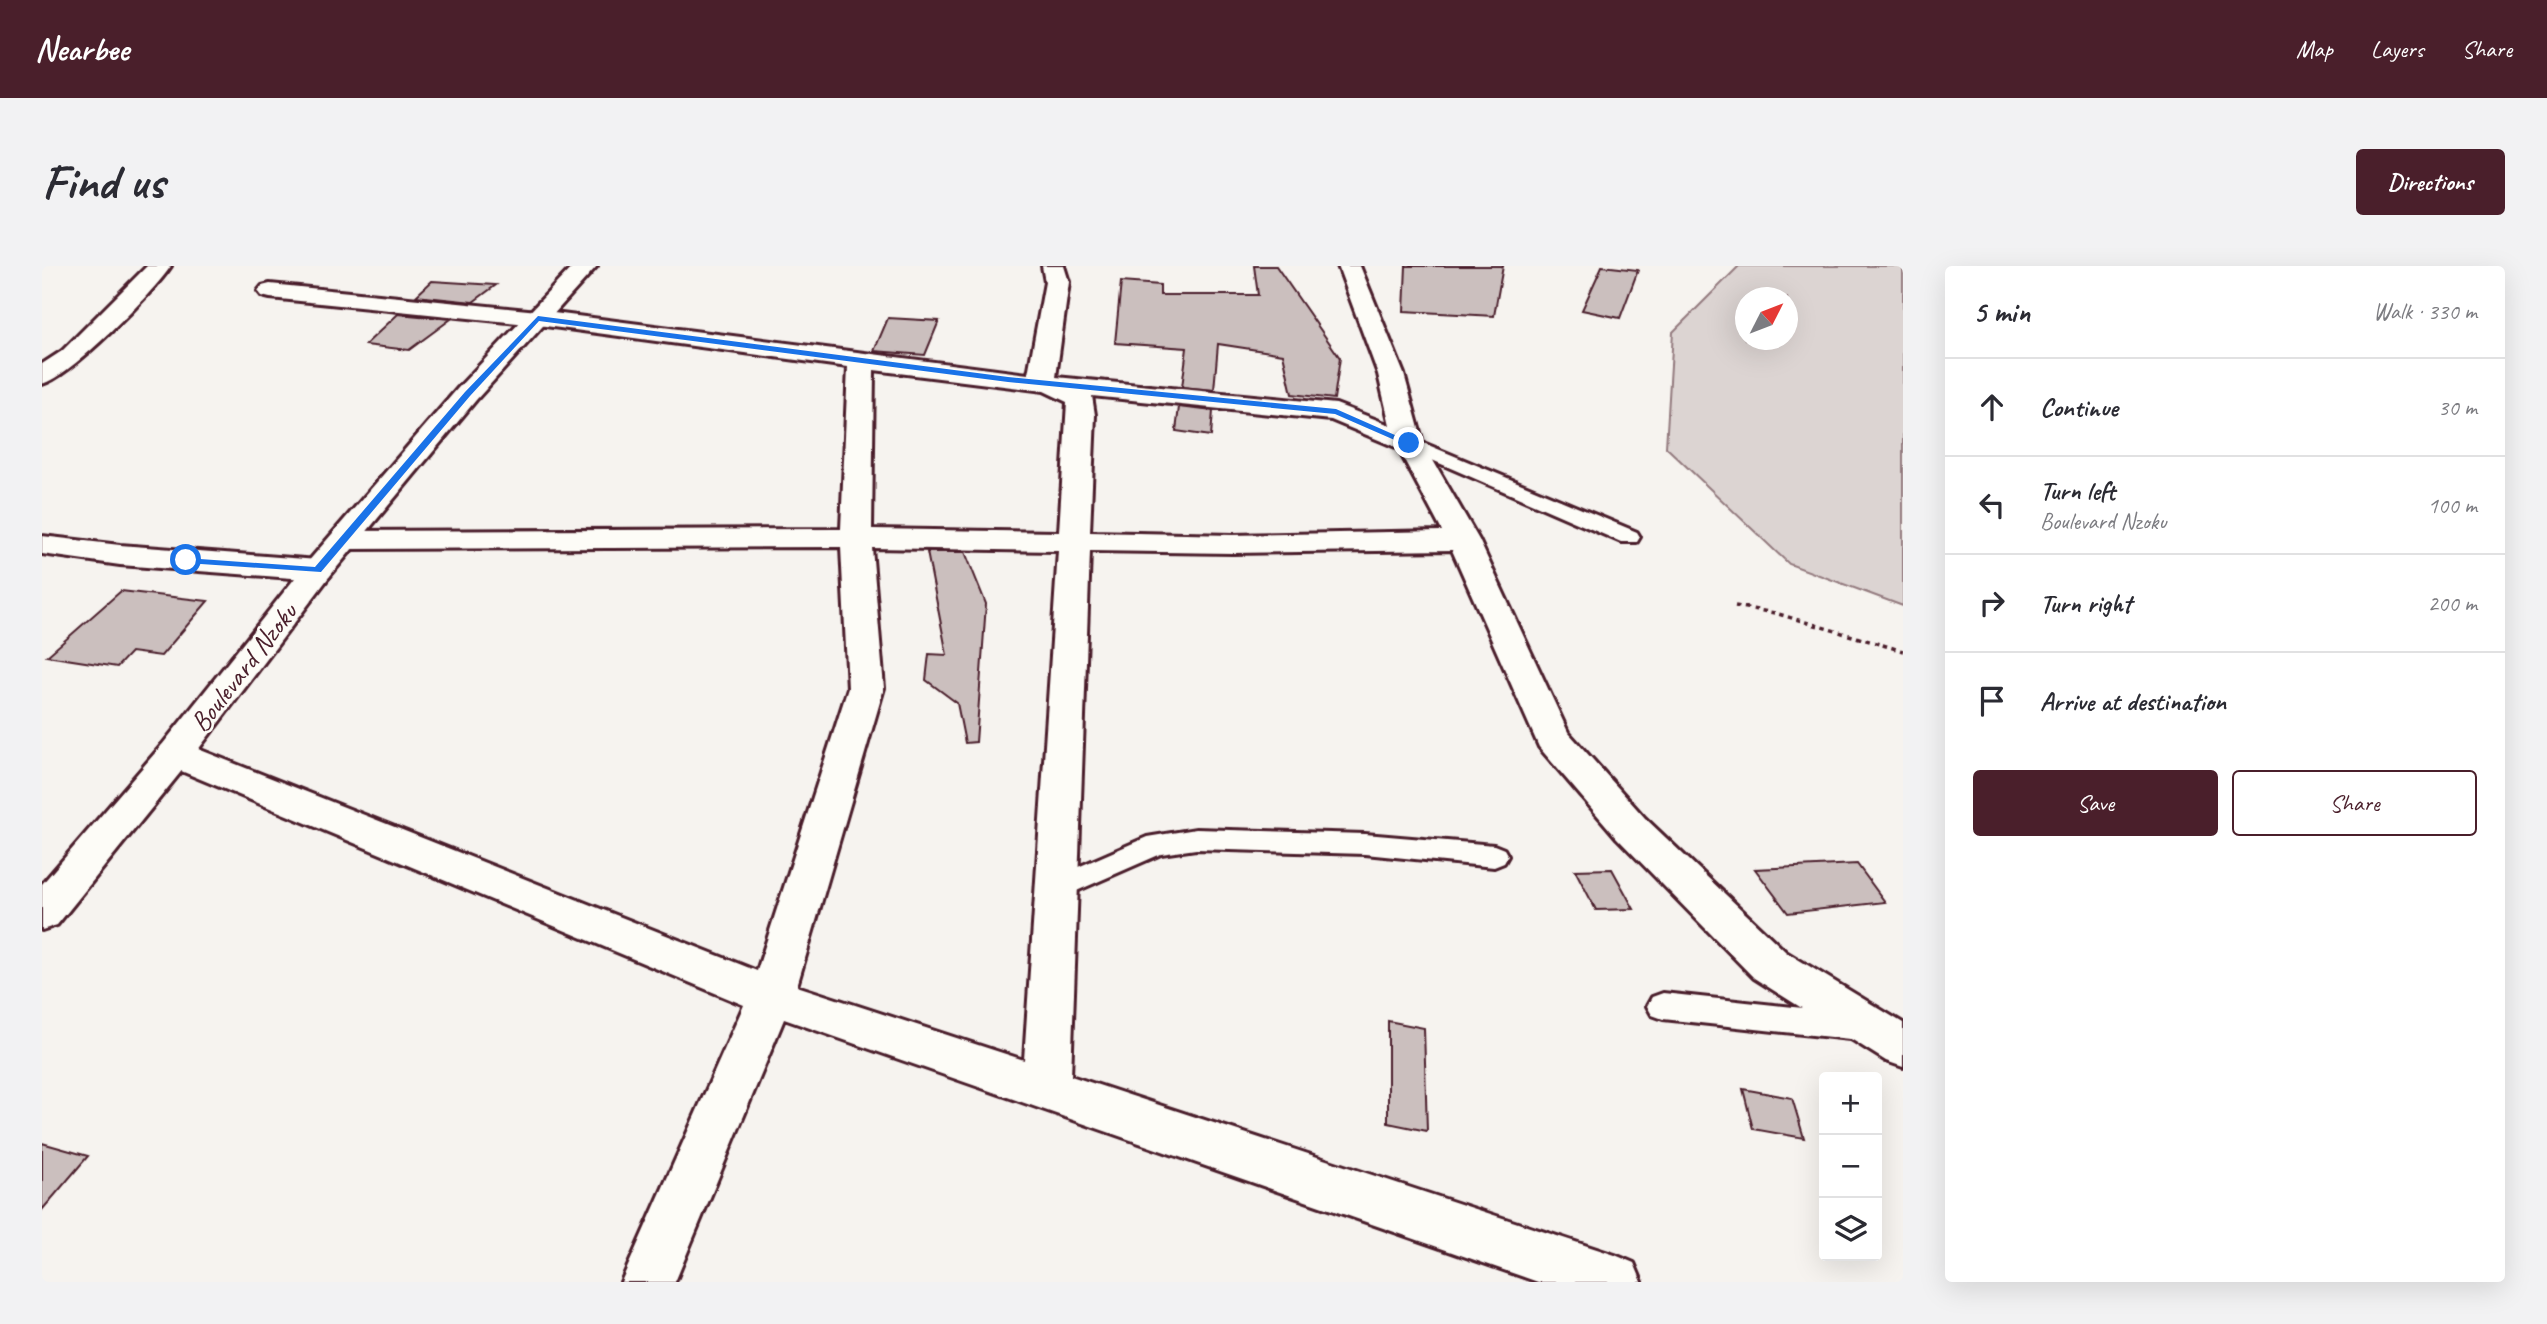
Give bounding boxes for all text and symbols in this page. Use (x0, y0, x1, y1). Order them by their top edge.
text: Nearbee (35, 28, 129, 70)
text: Map (2296, 34, 2333, 64)
text: Layers (2371, 34, 2424, 64)
text: Share (2462, 34, 2512, 64)
button: Directions (2356, 149, 2505, 215)
text: Find us (42, 151, 164, 213)
north arrow (1735, 287, 1798, 350)
text: 5 min (1973, 293, 2030, 331)
text: Walk · 330 m (2373, 297, 2477, 326)
icon: ahead (1973, 388, 2011, 426)
text: Continue (2040, 391, 2118, 424)
text: 30 m (2438, 393, 2477, 422)
route end (1393, 427, 1424, 458)
text: Turn left (2040, 474, 2115, 507)
icon: left (1973, 486, 2011, 524)
text: 100 m (2428, 491, 2477, 520)
text: Boulevard Nzoku (2040, 507, 2167, 536)
route start (170, 544, 201, 575)
icon: right (1973, 584, 2011, 622)
text: Turn right (2040, 587, 2131, 620)
text: 200 m (2428, 589, 2477, 618)
street label: Boulevard Nzoku (182, 595, 306, 739)
icon: arrive (1973, 682, 2011, 720)
text: Arrive at destination (2040, 685, 2226, 718)
button: Save (1973, 770, 2218, 836)
button: Share (2232, 770, 2477, 836)
map controls (1819, 1072, 1882, 1261)
button: + (1819, 1072, 1882, 1135)
button: − (1819, 1135, 1882, 1198)
button: layers (1819, 1198, 1882, 1261)

